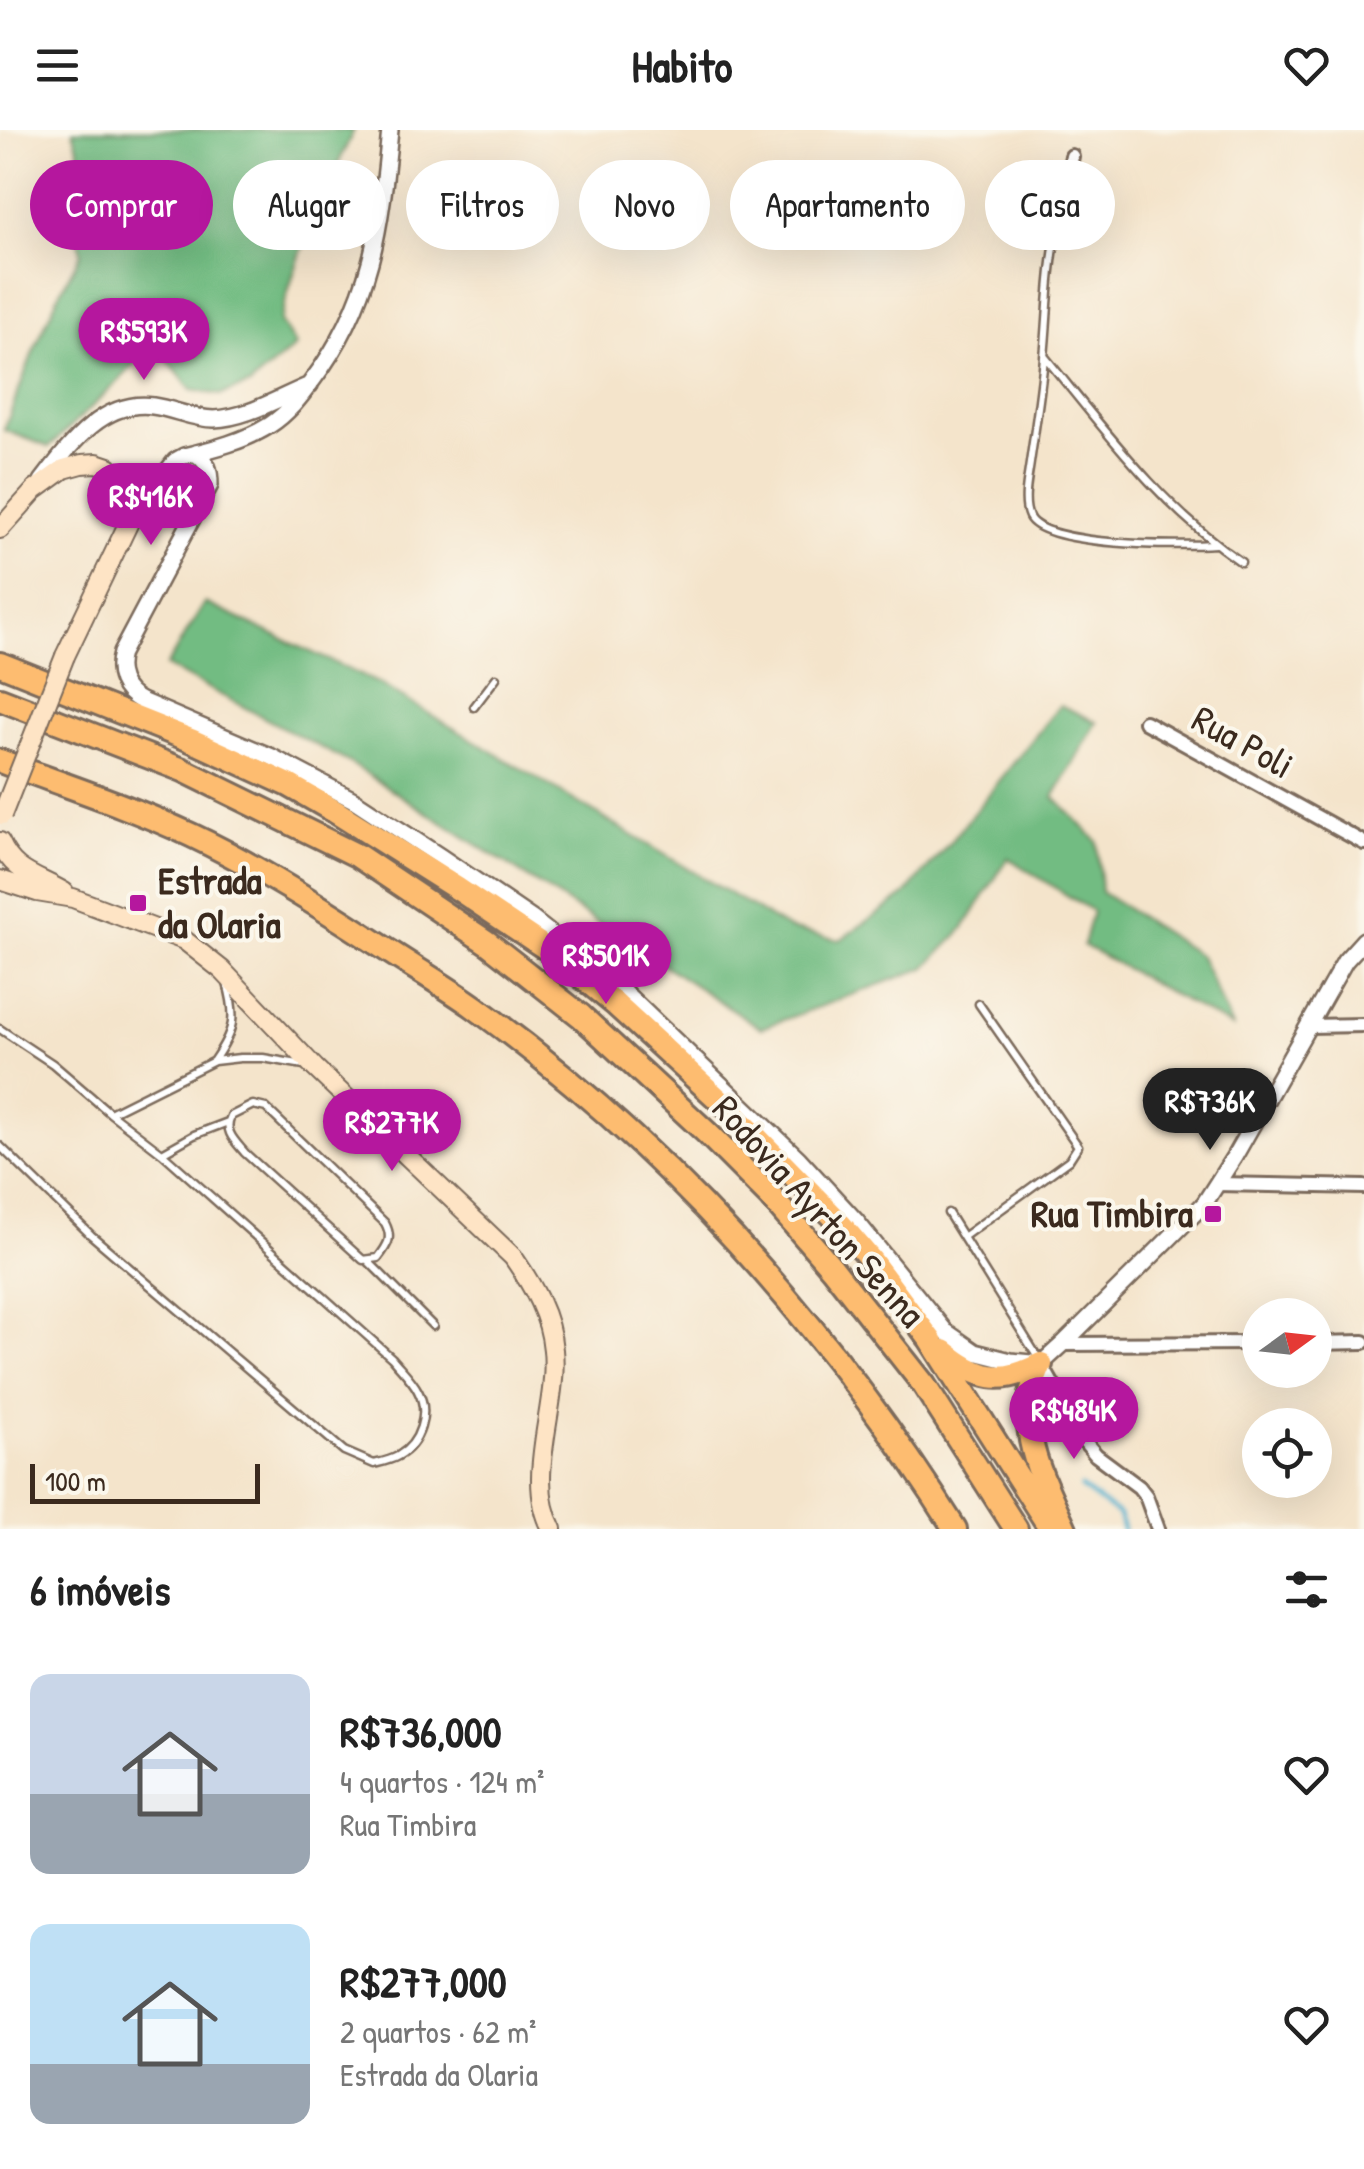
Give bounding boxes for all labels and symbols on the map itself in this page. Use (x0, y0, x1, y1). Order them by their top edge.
pin: R$593K (63, 298, 225, 383)
pin: R$416K (70, 463, 232, 548)
street label: Rua Poli (1184, 692, 1303, 790)
place label: Estrada da Olaria (158, 854, 281, 950)
marker: Estrada da Olaria (127, 892, 149, 914)
pin: R$501K (525, 922, 687, 1007)
pin: R$736K (1129, 1068, 1291, 1153)
street label: Rodovia Ayrton Senna (702, 1083, 938, 1338)
pin: R$277K (311, 1089, 473, 1174)
place label: Rua Timbira (1031, 1187, 1193, 1239)
marker: Rua Timbira (1202, 1203, 1224, 1225)
north arrow (1242, 1298, 1332, 1388)
pin: R$484K (993, 1377, 1155, 1462)
scale bar (30, 1459, 260, 1504)

